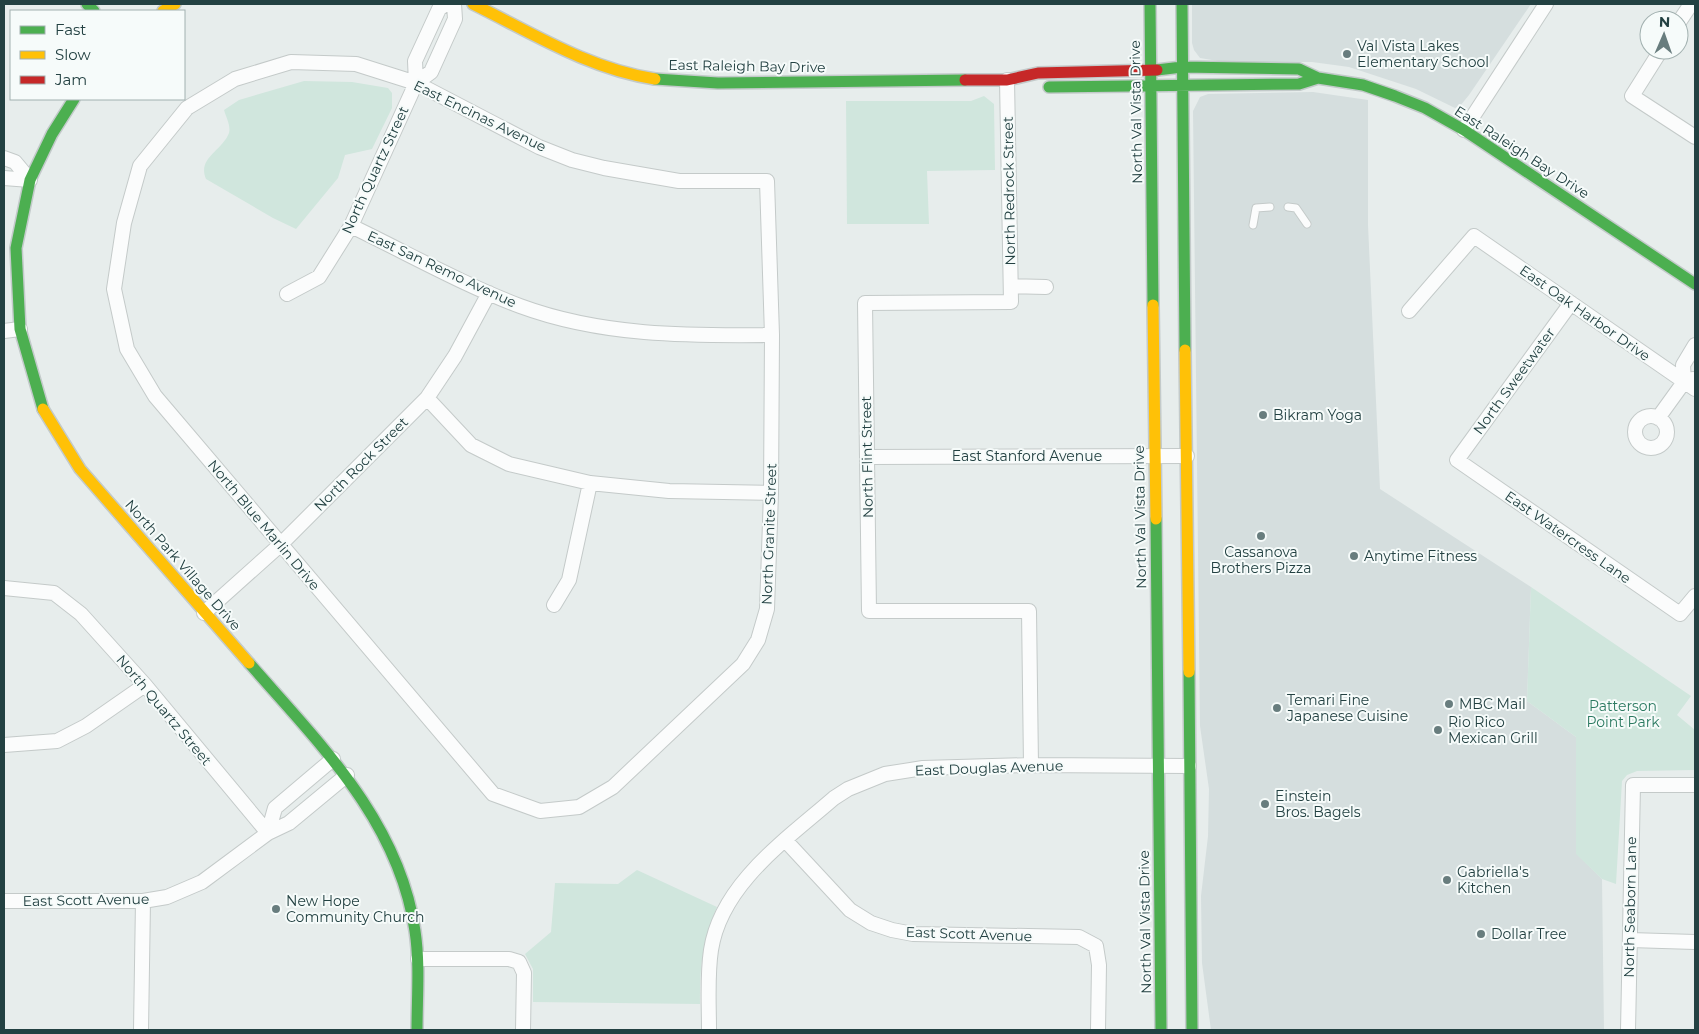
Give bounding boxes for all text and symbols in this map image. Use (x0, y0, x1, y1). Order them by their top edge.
legend (10, 10, 185, 100)
north arrow (1639, 10, 1689, 60)
text: N (1658, 13, 1670, 31)
text: Fast (55, 20, 86, 39)
place label: Val Vista Lakes Elementary School (1357, 37, 1489, 71)
street label: North Val Vista Drive (1126, 40, 1146, 184)
text: Slow (55, 45, 91, 64)
marker: Val Vista Lakes Elementary School (1341, 48, 1353, 60)
street label: East Raleigh Bay Drive (668, 56, 826, 76)
text: Jam (54, 70, 87, 89)
street label: East Encinas Avenue (411, 76, 549, 156)
street label: East Raleigh Bay Drive (1451, 102, 1593, 202)
street label: North Quartz Street (337, 103, 413, 237)
street label: North Redrock Street (999, 116, 1019, 266)
street label: East San Remo Avenue (365, 227, 519, 311)
street label: East Oak Harbor Drive (1516, 261, 1654, 365)
street label: North Sweetwater (1469, 324, 1559, 438)
street label: North Flint Street (857, 395, 877, 518)
place label: Bikram Yoga (1273, 406, 1362, 424)
marker: Bikram Yoga (1257, 409, 1269, 421)
street label: North Rock Street (310, 413, 412, 515)
street label: North Val Vista Drive (1130, 445, 1150, 589)
street label: East Stanford Avenue (952, 447, 1102, 465)
street label: North Blue Marlin Drive (204, 456, 324, 594)
street label: North Granite Street (758, 462, 780, 605)
street label: East Watercress Lane (1502, 487, 1634, 587)
street label: North Park Village Drive (121, 496, 245, 634)
marker: Cassanova Brothers Pizza (1255, 530, 1267, 542)
place label: Cassanova Brothers Pizza (1211, 543, 1311, 577)
place label: Anytime Fitness (1364, 547, 1477, 565)
marker: Anytime Fitness (1348, 550, 1360, 562)
street label: North Quartz Street (112, 651, 216, 769)
place label: Temari Fine Japanese Cuisine (1286, 691, 1408, 725)
place label: MBC Mail (1459, 695, 1526, 713)
park label: Patterson Point Park (1586, 697, 1660, 731)
marker: MBC Mail (1443, 698, 1455, 710)
marker: Temari Fine Japanese Cuisine (1271, 702, 1283, 714)
place label: Rio Rico Mexican Grill (1448, 713, 1538, 747)
marker: Rio Rico Mexican Grill (1432, 724, 1444, 736)
street label: East Douglas Avenue (915, 756, 1063, 780)
place label: Einstein Bros. Bagels (1275, 787, 1361, 821)
marker: Einstein Bros. Bagels (1259, 798, 1271, 810)
street label: North Seaborn Lane (1620, 836, 1640, 978)
street label: North Val Vista Drive (1135, 850, 1155, 994)
place label: Gabriella's Kitchen (1457, 863, 1529, 897)
marker: Gabriella's Kitchen (1441, 874, 1453, 886)
street label: East Scott Avenue (23, 890, 149, 910)
place label: New Hope Community Church (286, 892, 425, 926)
marker: New Hope Community Church (270, 903, 282, 915)
street label: East Scott Avenue (905, 923, 1033, 945)
place label: Dollar Tree (1491, 925, 1567, 943)
marker: Dollar Tree (1475, 928, 1487, 940)

